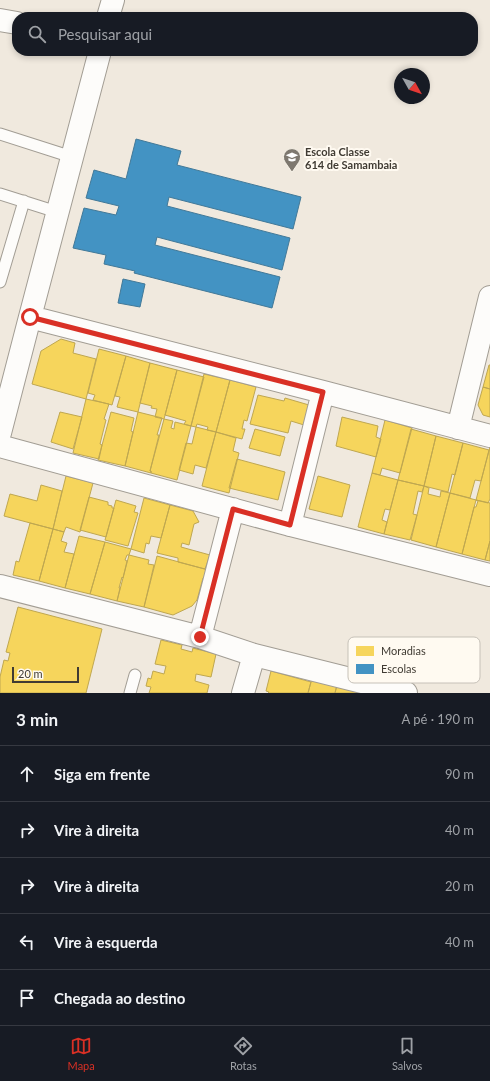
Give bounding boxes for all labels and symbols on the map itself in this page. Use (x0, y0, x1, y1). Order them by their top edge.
north arrow (394, 68, 430, 104)
place label: Escola Classe 614 de Samambaia (305, 145, 397, 171)
school or university icon: Escola Classe 614 de Samambaia (282, 147, 302, 172)
route start (21, 308, 39, 326)
route end (191, 628, 209, 646)
legend (348, 637, 480, 683)
text: Moradias (381, 644, 426, 657)
text: Escolas (381, 662, 416, 675)
scale bar (12, 665, 79, 684)

